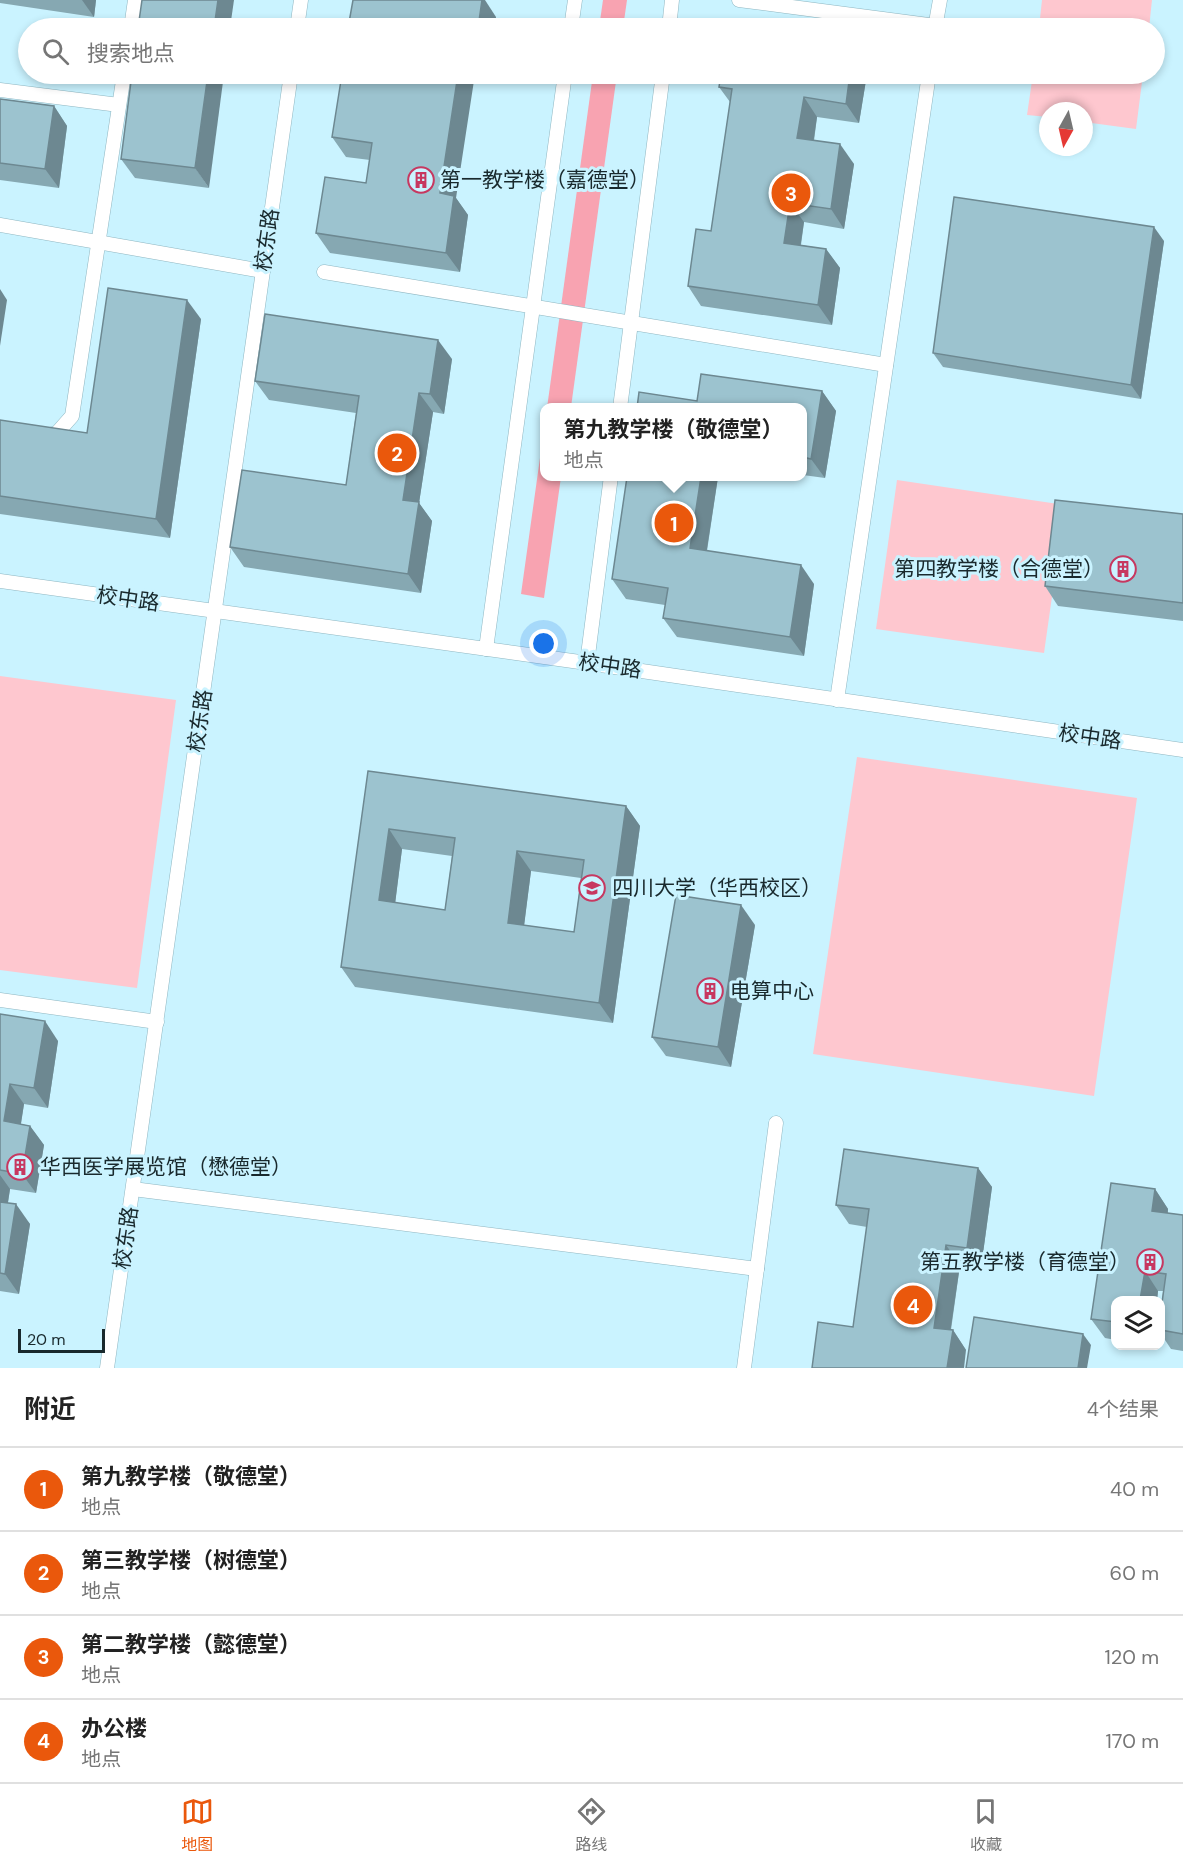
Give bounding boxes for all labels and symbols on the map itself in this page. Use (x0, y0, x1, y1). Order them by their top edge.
north arrow (1039, 102, 1093, 156)
building icon: 第一教学楼（嘉德堂） (406, 165, 436, 195)
place label: 第一教学楼（嘉德堂） (440, 166, 650, 194)
pin: 3 (772, 170, 810, 216)
street label: 校东路 (249, 207, 285, 273)
pin: 2 (378, 430, 416, 476)
pin: 1 (654, 500, 694, 546)
building icon: 第四教学楼（合德堂） (1108, 554, 1138, 584)
place label: 第四教学楼（合德堂） (894, 555, 1104, 583)
street label: 校中路 (95, 581, 161, 617)
your location (529, 629, 558, 658)
street label: 校中路 (577, 648, 643, 684)
street label: 校东路 (182, 688, 218, 754)
street label: 校中路 (1057, 719, 1123, 755)
school or university icon: 四川大学（华西校区） (577, 873, 607, 903)
place label: 四川大学（华西校区） (612, 874, 822, 902)
building icon: 电算中心 (695, 976, 725, 1006)
place label: 电算中心 (730, 977, 814, 1005)
building icon: 华西医学展览馆（懋德堂） (5, 1152, 35, 1182)
place label: 华西医学展览馆（懋德堂） (40, 1153, 292, 1181)
street label: 校东路 (108, 1205, 144, 1271)
building icon: 第五教学楼（育德堂） (1135, 1247, 1165, 1277)
place label: 第五教学楼（育德堂） (920, 1248, 1130, 1276)
pin: 4 (894, 1282, 932, 1328)
scale bar (18, 1326, 105, 1354)

